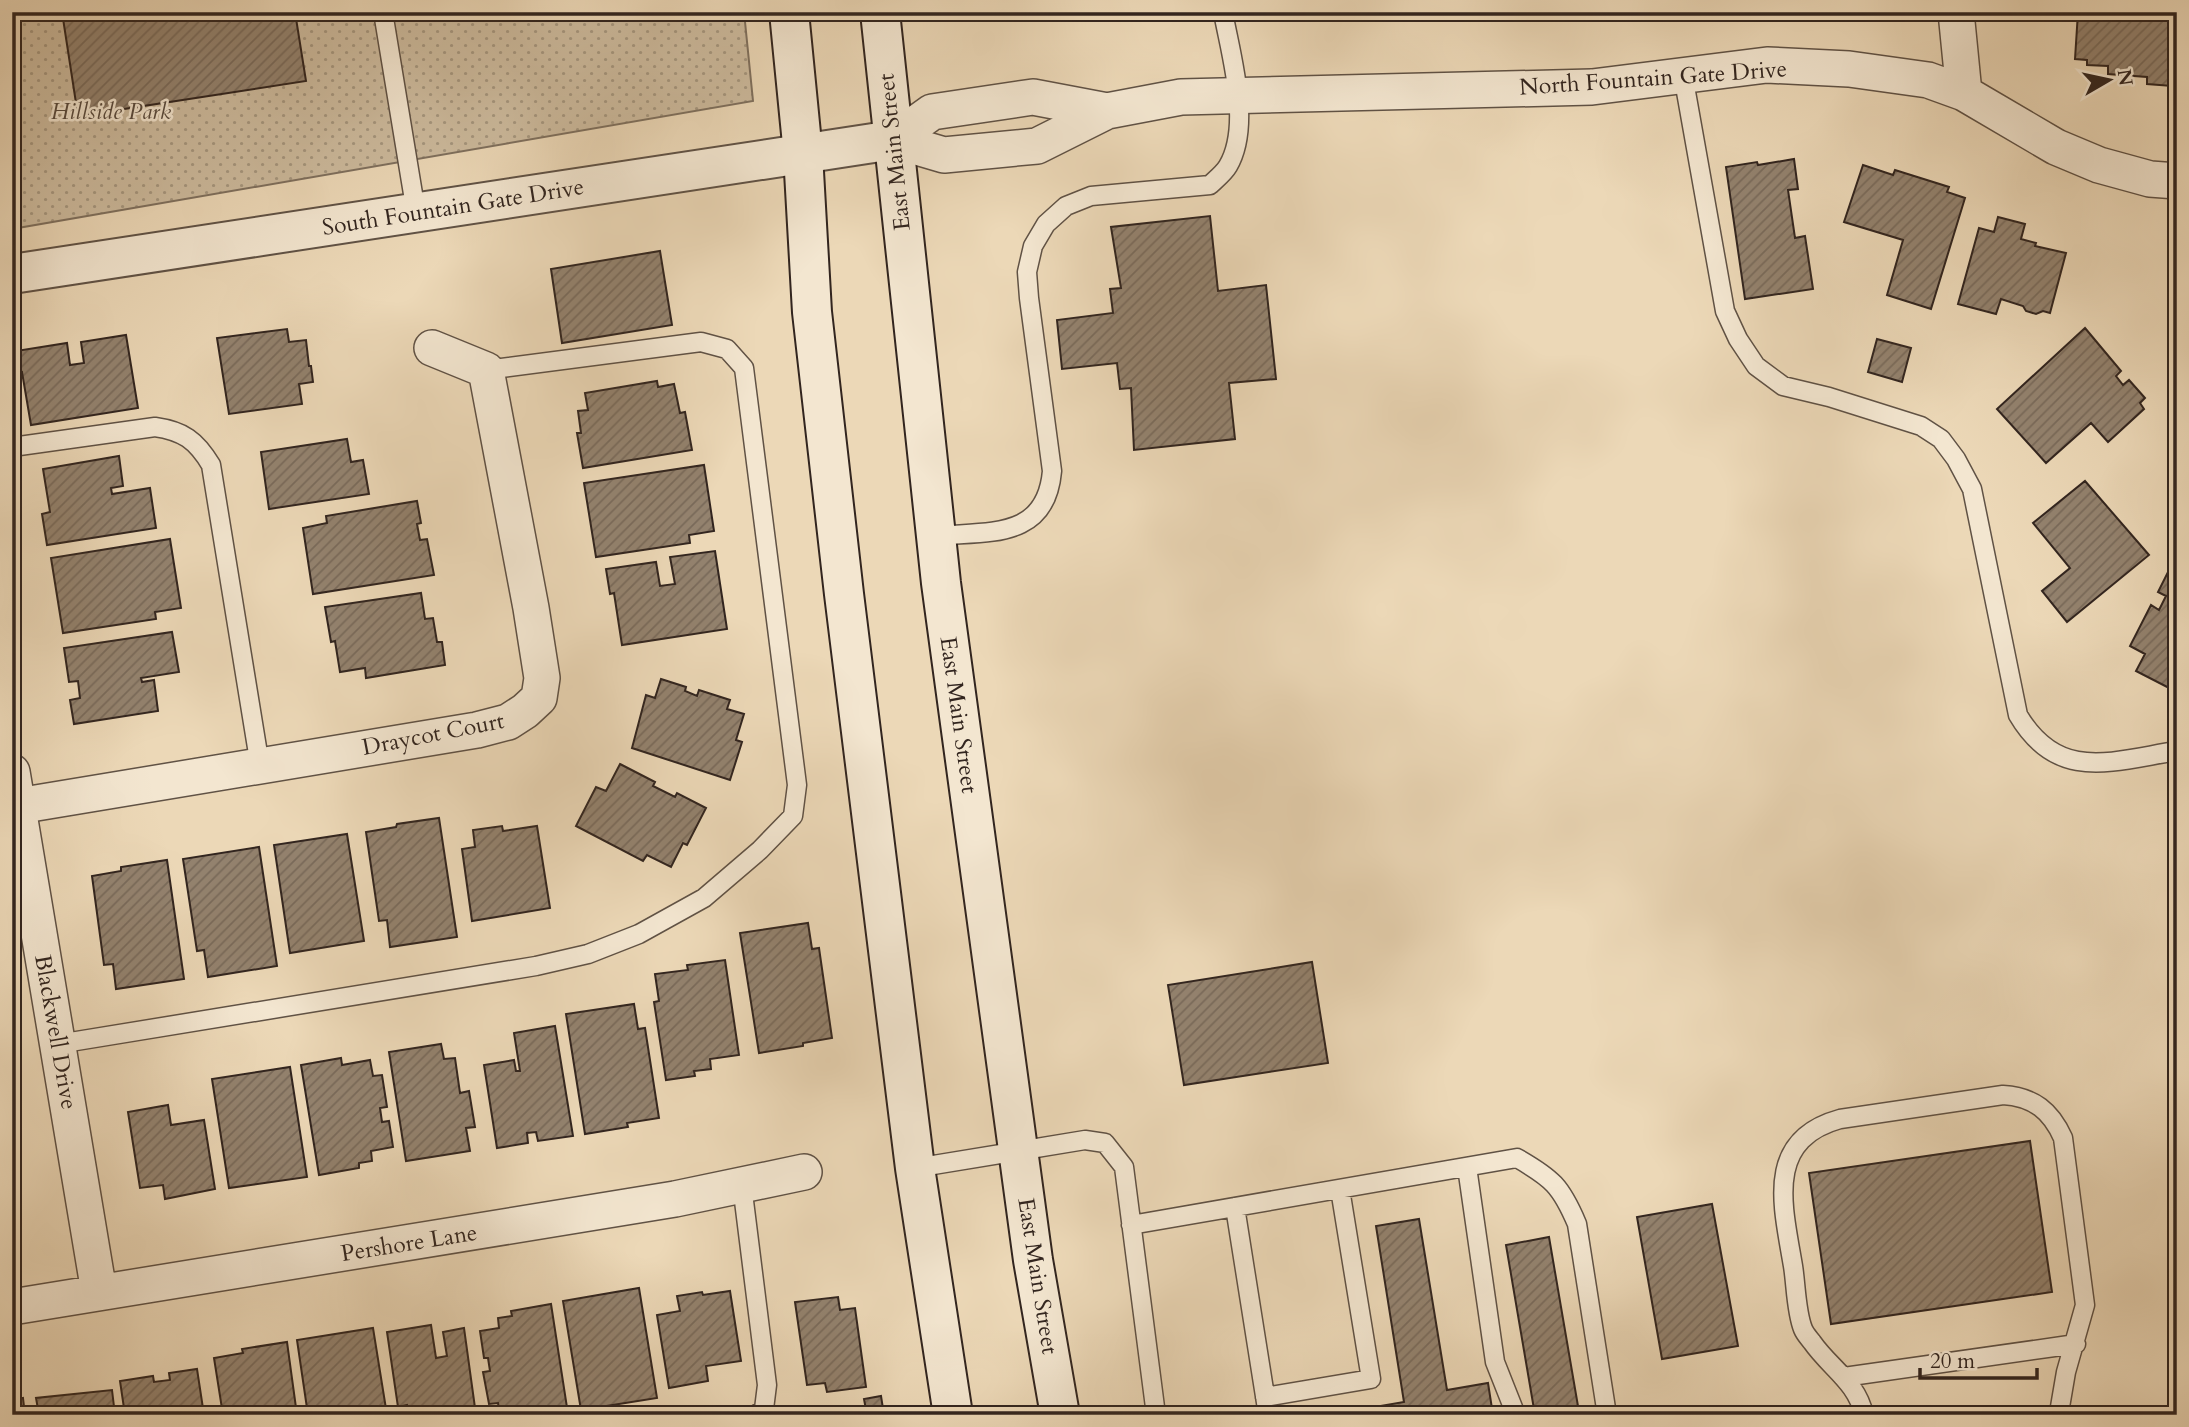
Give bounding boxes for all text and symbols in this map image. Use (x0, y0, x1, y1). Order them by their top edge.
north arrow (2074, 46, 2144, 116)
street label: North Fountain Gate Drive (1518, 53, 1788, 103)
text: N (2111, 67, 2139, 88)
street label: East Main Street (870, 72, 918, 232)
park label: Hillside Park (51, 96, 172, 127)
street label: South Fountain Gate Drive (320, 171, 586, 243)
street label: East Main Street (933, 635, 985, 795)
street label: Draycot Court (359, 705, 507, 763)
street label: Blackwell Drive (27, 952, 85, 1112)
street label: East Main Street (1010, 1196, 1066, 1356)
street label: Pershore Lane (339, 1217, 479, 1269)
scale bar (1920, 1336, 2037, 1380)
text: 20 m (1930, 1347, 1975, 1376)

